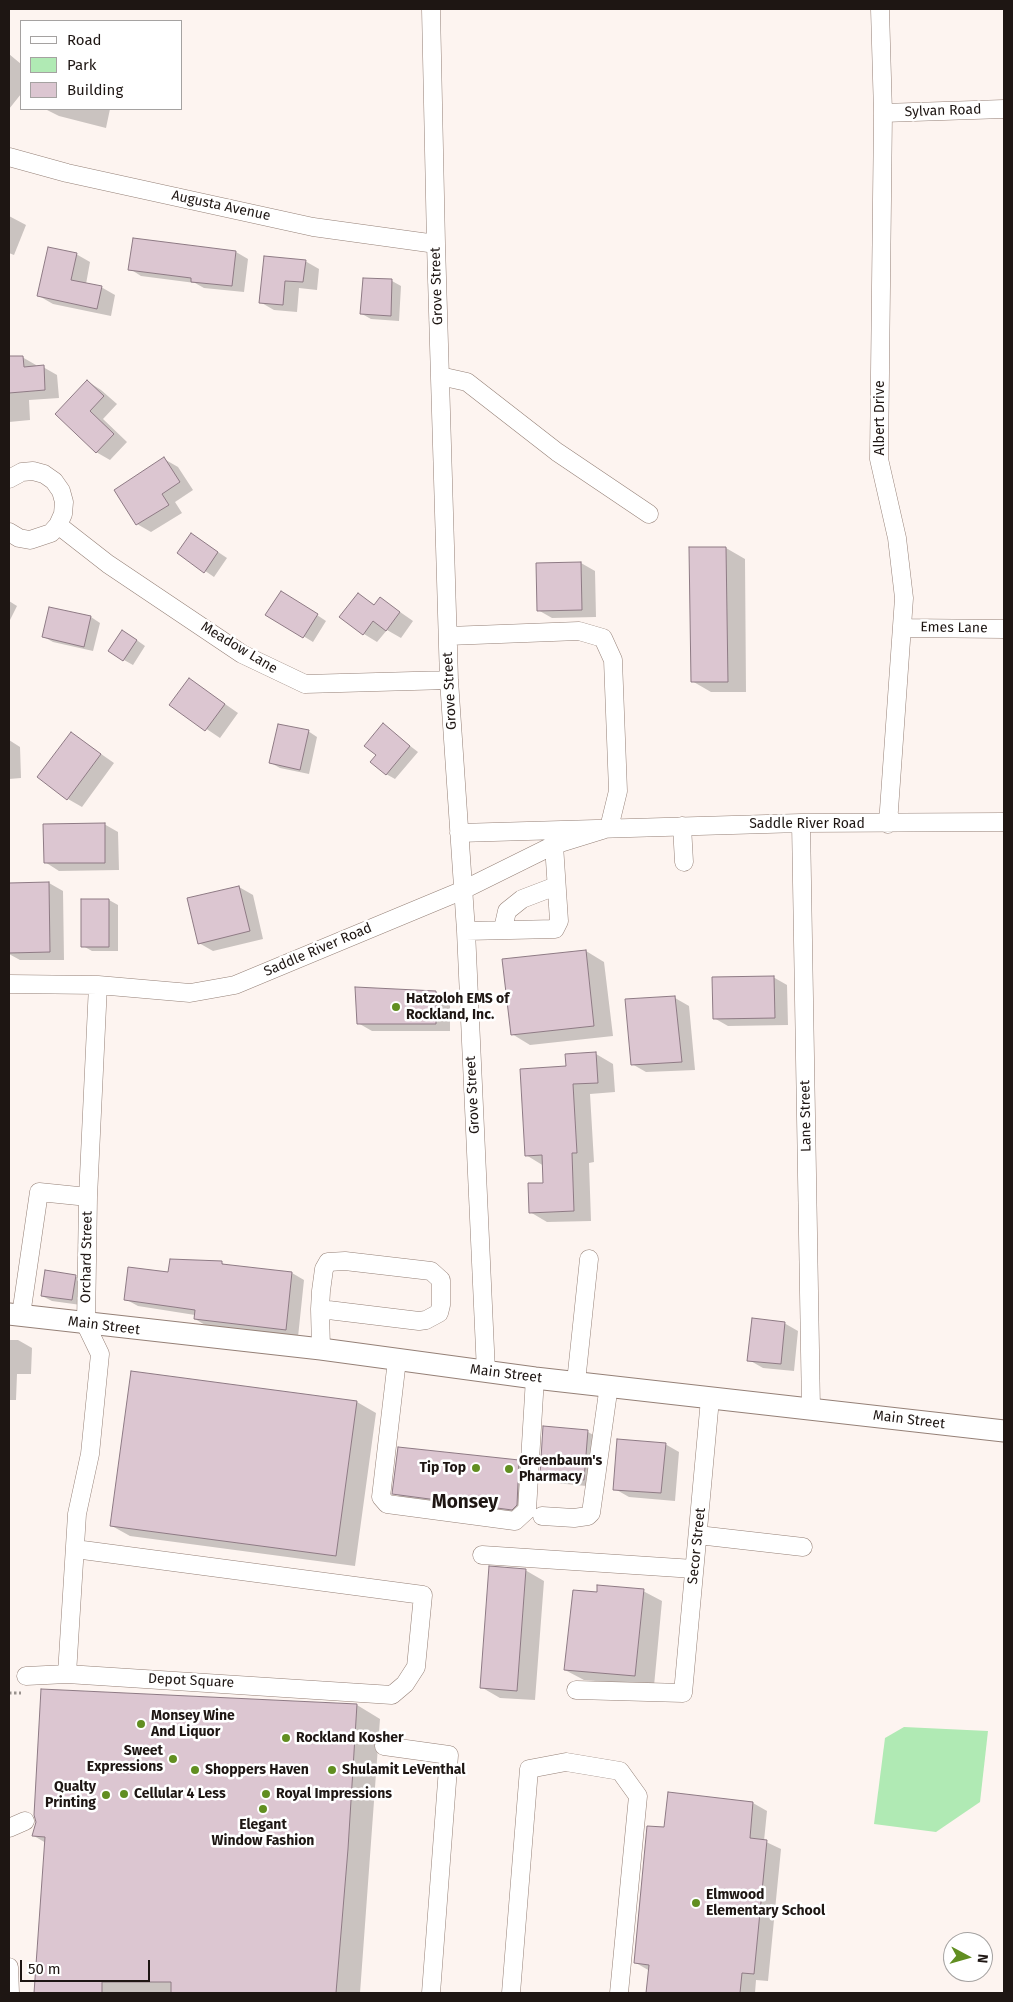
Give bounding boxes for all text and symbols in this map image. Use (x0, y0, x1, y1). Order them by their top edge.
legend (20, 20, 182, 110)
text: Road (67, 31, 102, 49)
text: Park (67, 56, 97, 74)
text: Building (67, 81, 123, 99)
street label: Sylvan Road (904, 101, 982, 121)
street label: Augusta Avenue (170, 187, 272, 225)
street label: Grove Street (427, 247, 447, 325)
street label: Albert Drive (872, 380, 888, 456)
street label: Meadow Lane (198, 619, 280, 677)
street label: Emes Lane (920, 619, 988, 637)
street label: Grove Street (440, 652, 460, 730)
street label: Saddle River Road (749, 816, 865, 832)
street label: Saddle River Road (261, 920, 375, 980)
place label: Hatzoloh EMS of Rockland, Inc. (406, 991, 509, 1024)
marker: Hatzoloh EMS of Rockland, Inc. (390, 1001, 402, 1013)
street label: Grove Street (463, 1056, 483, 1134)
street label: Lane Street (797, 1080, 815, 1152)
street label: Orchard Street (78, 1211, 96, 1303)
street label: Main Street (67, 1313, 141, 1339)
street label: Main Street (469, 1361, 543, 1387)
street label: Main Street (872, 1407, 946, 1433)
place label: Greenbaum's Pharmacy (519, 1453, 602, 1485)
place label: Tip Top (419, 1460, 466, 1476)
marker: Tip Top (470, 1462, 482, 1474)
marker: Greenbaum's Pharmacy (503, 1463, 515, 1475)
district label: Monsey (432, 1492, 498, 1514)
street label: Secor Street (685, 1507, 709, 1585)
street label: Depot Square (147, 1670, 235, 1692)
place label: Monsey Wine And Liquor (151, 1708, 235, 1740)
marker: Monsey Wine And Liquor (135, 1718, 147, 1730)
place label: Rockland Kosher (296, 1730, 404, 1746)
marker: Rockland Kosher (280, 1732, 292, 1744)
place label: Sweet Expressions (87, 1743, 163, 1775)
marker: Sweet Expressions (167, 1753, 179, 1765)
place label: Shoppers Haven (205, 1762, 309, 1778)
place label: Shulamit LeVenthal (342, 1762, 466, 1778)
marker: Shoppers Haven (189, 1764, 201, 1776)
marker: Shulamit LeVenthal (326, 1764, 338, 1776)
place label: Qualty Printing (45, 1779, 96, 1811)
place label: Cellular 4 Less (134, 1786, 226, 1802)
place label: Royal Impressions (276, 1786, 392, 1802)
marker: Cellular 4 Less (118, 1788, 130, 1800)
marker: Royal Impressions (260, 1788, 272, 1800)
marker: Qualty Printing (100, 1789, 112, 1801)
marker: Elegant Window Fashion (257, 1803, 269, 1815)
place label: Elegant Window Fashion (212, 1817, 314, 1850)
place label: Elmwood Elementary School (706, 1887, 825, 1920)
marker: Elmwood Elementary School (690, 1897, 702, 1909)
north arrow (943, 1932, 993, 1982)
scale bar (22, 1950, 152, 1982)
text: N (973, 1953, 991, 1964)
text: 50 m (28, 1960, 61, 1978)

